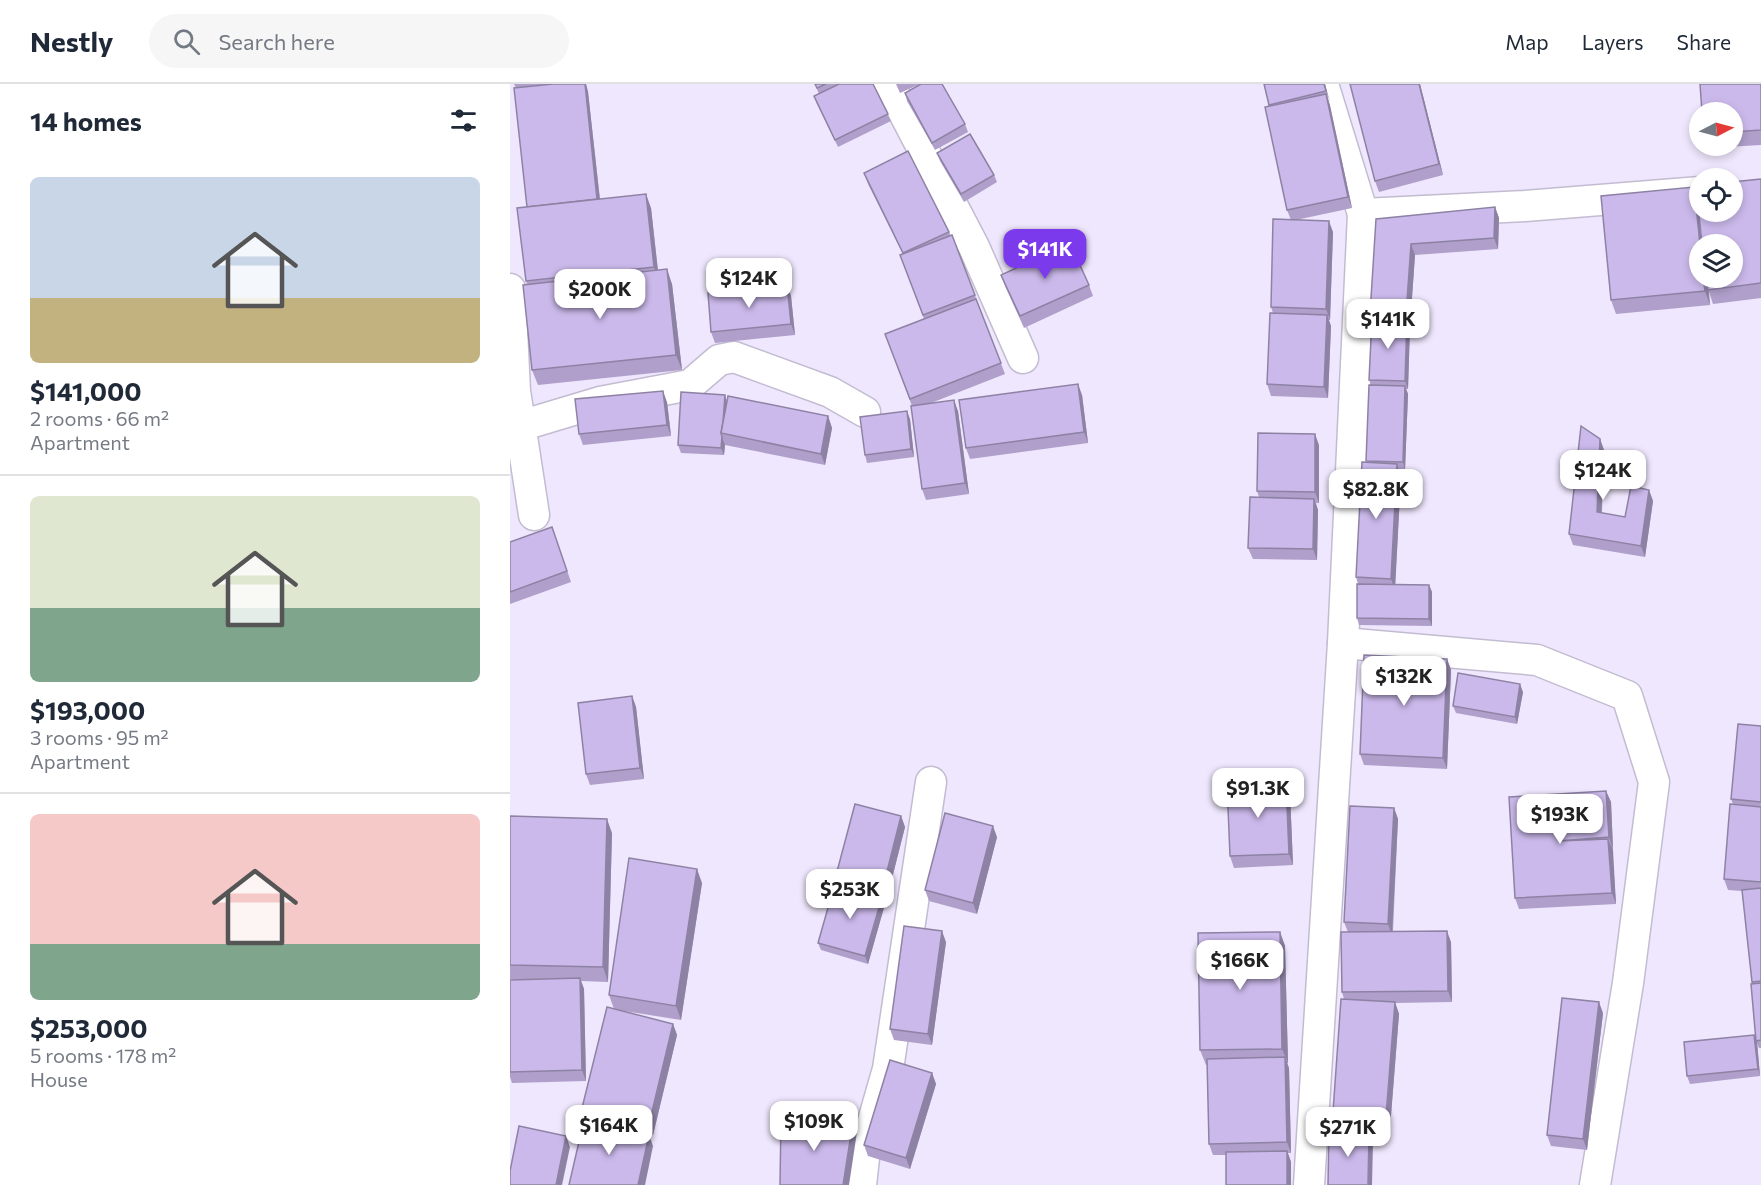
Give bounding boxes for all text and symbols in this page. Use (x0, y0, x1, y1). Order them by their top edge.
search box (149, 14, 569, 68)
text: Nestly (30, 24, 113, 58)
icon: search (170, 25, 203, 58)
text: Search here (218, 28, 335, 55)
text: Map (1505, 29, 1549, 54)
text: Layers (1582, 29, 1644, 54)
text: Share (1677, 29, 1731, 54)
north arrow (1689, 102, 1743, 156)
map controls (1689, 102, 1743, 288)
icon: filters (447, 104, 480, 137)
text: 14 homes (30, 105, 142, 136)
button: locate (1689, 168, 1743, 222)
icon: home (201, 216, 309, 324)
pin: $141K (1003, 229, 1087, 280)
button: layers (1689, 234, 1743, 288)
text: $141K (1017, 236, 1073, 260)
pin: $124K (707, 258, 791, 309)
text: $124K (720, 265, 778, 289)
pin: $200K (558, 269, 642, 320)
text: $200K (568, 276, 632, 300)
pin: $141K (1346, 299, 1430, 350)
text: $141K (1360, 306, 1416, 330)
text: $141,000 (30, 375, 142, 406)
text: 2 rooms · 66 m² (30, 406, 169, 430)
text: Apartment (30, 430, 130, 454)
pin: $124K (1561, 450, 1645, 501)
text: $124K (1574, 457, 1632, 481)
pin: $82.8K (1327, 469, 1425, 520)
text: $82.8K (1343, 476, 1409, 500)
icon: home (201, 535, 309, 643)
pin: $132K (1362, 656, 1446, 707)
text: $132K (1375, 663, 1433, 687)
text: $193,000 (30, 694, 145, 725)
text: 3 rooms · 95 m² (30, 725, 169, 749)
text: Apartment (30, 749, 130, 773)
pin: $91.3K (1209, 768, 1307, 819)
text: $91.3K (1226, 775, 1290, 799)
pin: $193K (1518, 794, 1602, 845)
text: $193K (1531, 801, 1589, 825)
icon: home (201, 853, 309, 961)
pin: $253K (808, 869, 892, 920)
text: $253K (820, 876, 880, 900)
pin: $166K (1198, 940, 1282, 991)
text: $166K (1210, 947, 1270, 971)
text: $253,000 (30, 1012, 148, 1043)
text: 5 rooms · 178 m² (30, 1043, 176, 1067)
text: House (30, 1067, 88, 1091)
pin: $109K (772, 1101, 856, 1152)
pin: $164K (567, 1105, 651, 1156)
pin: $271K (1306, 1107, 1390, 1158)
text: $109K (784, 1108, 844, 1132)
text: $164K (579, 1112, 639, 1136)
text: $271K (1320, 1114, 1376, 1138)

